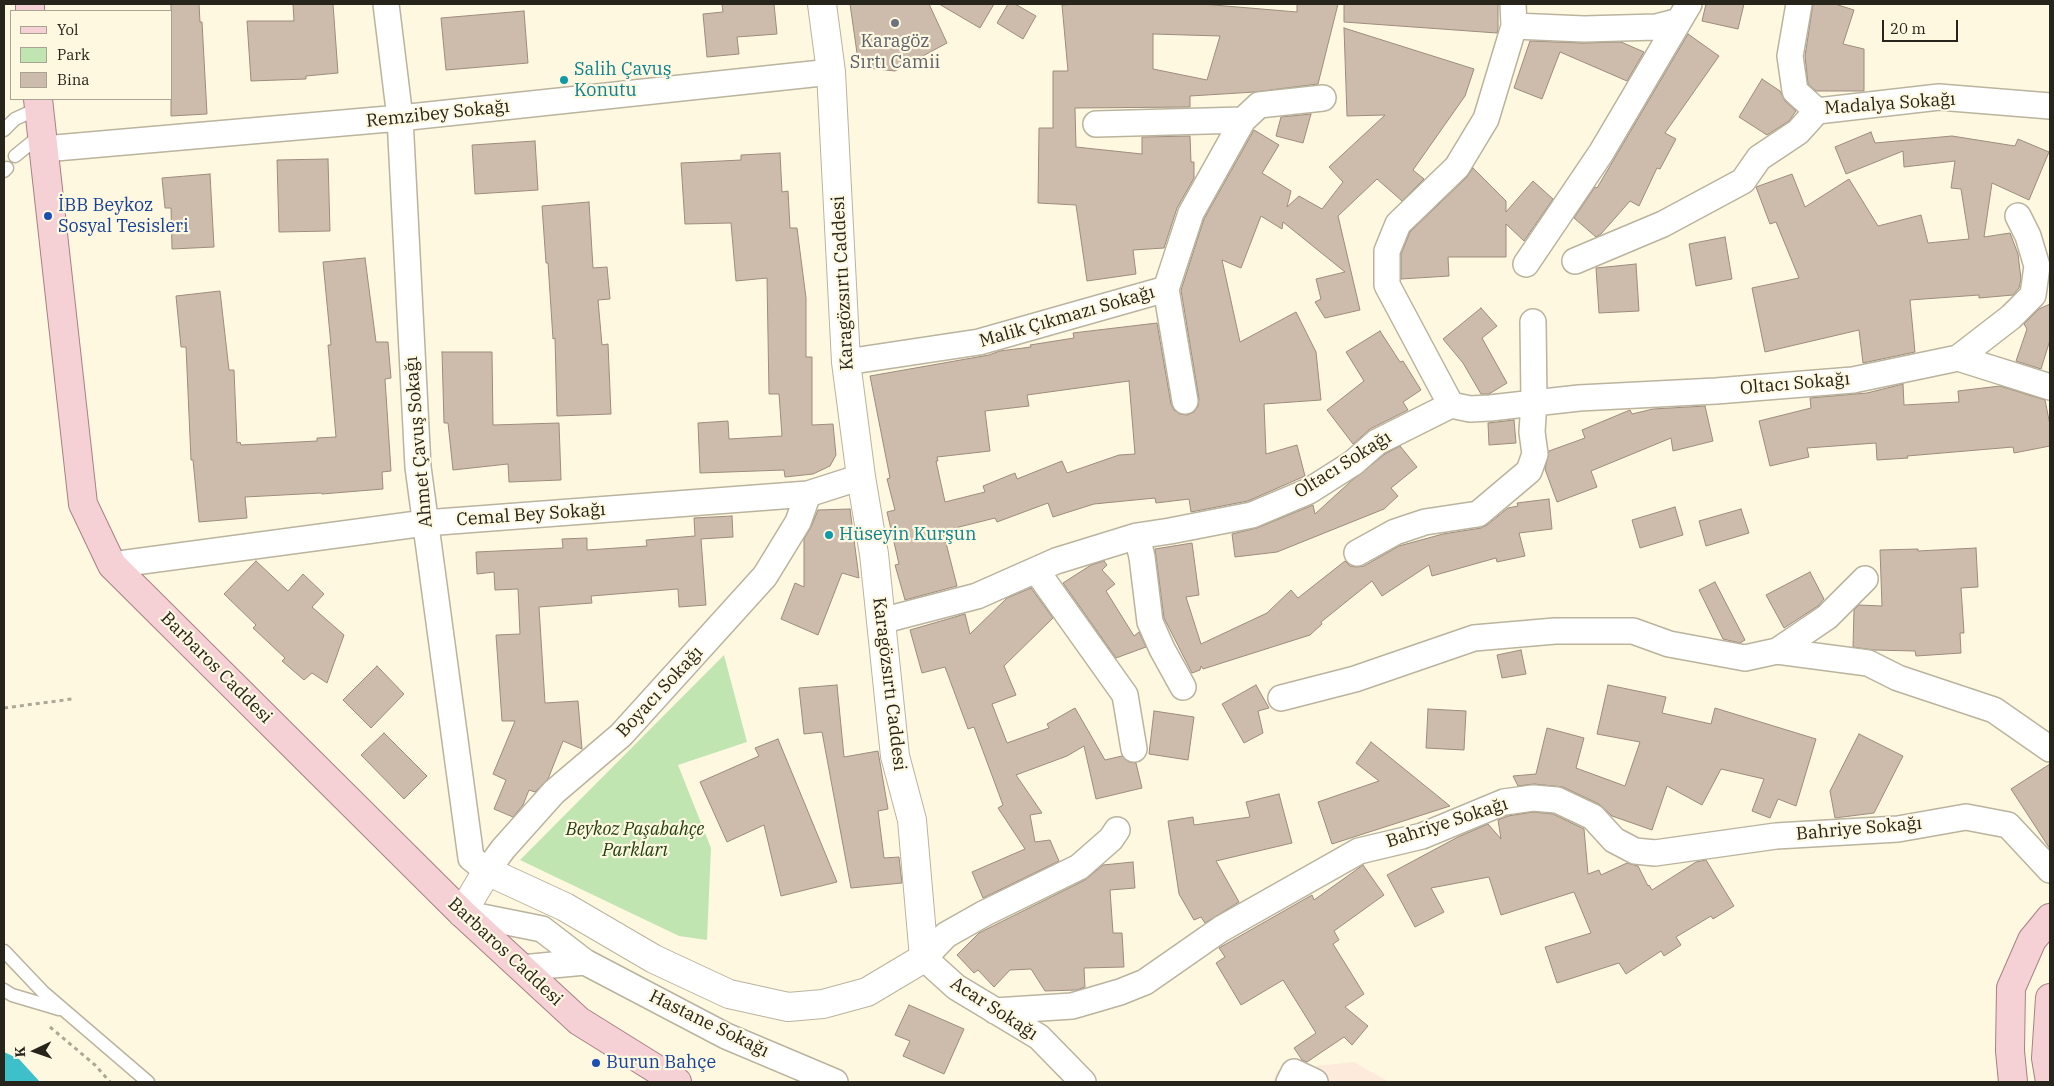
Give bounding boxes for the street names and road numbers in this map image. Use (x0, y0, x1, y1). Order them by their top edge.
street label: Madalya Sokağı (1824, 89, 1956, 119)
street label: Remzibey Sokağı (365, 96, 511, 132)
street label: Karagözsırtı Caddesi (828, 195, 858, 371)
street label: Malik Çıkmazı Sokağı (977, 282, 1157, 352)
street label: Ahmet Çavuş Sokağı (401, 355, 437, 529)
street label: Oltacı Sokağı (1739, 368, 1851, 400)
street label: Oltacı Sokağı (1291, 427, 1395, 503)
street label: Cemal Bey Sokağı (456, 499, 606, 531)
street label: Karagözsırtı Caddesi (868, 596, 910, 772)
street label: Barbaros Caddesi (156, 608, 276, 728)
street label: Boyacı Sokağı (612, 642, 708, 742)
street label: Bahriye Sokağı (1383, 793, 1511, 853)
street label: Bahriye Sokağı (1795, 813, 1923, 845)
street label: Barbaros Caddesi (443, 893, 567, 1011)
street label: Acar Sokağı (946, 973, 1042, 1045)
street label: Hastane Sokağı (646, 986, 772, 1062)

